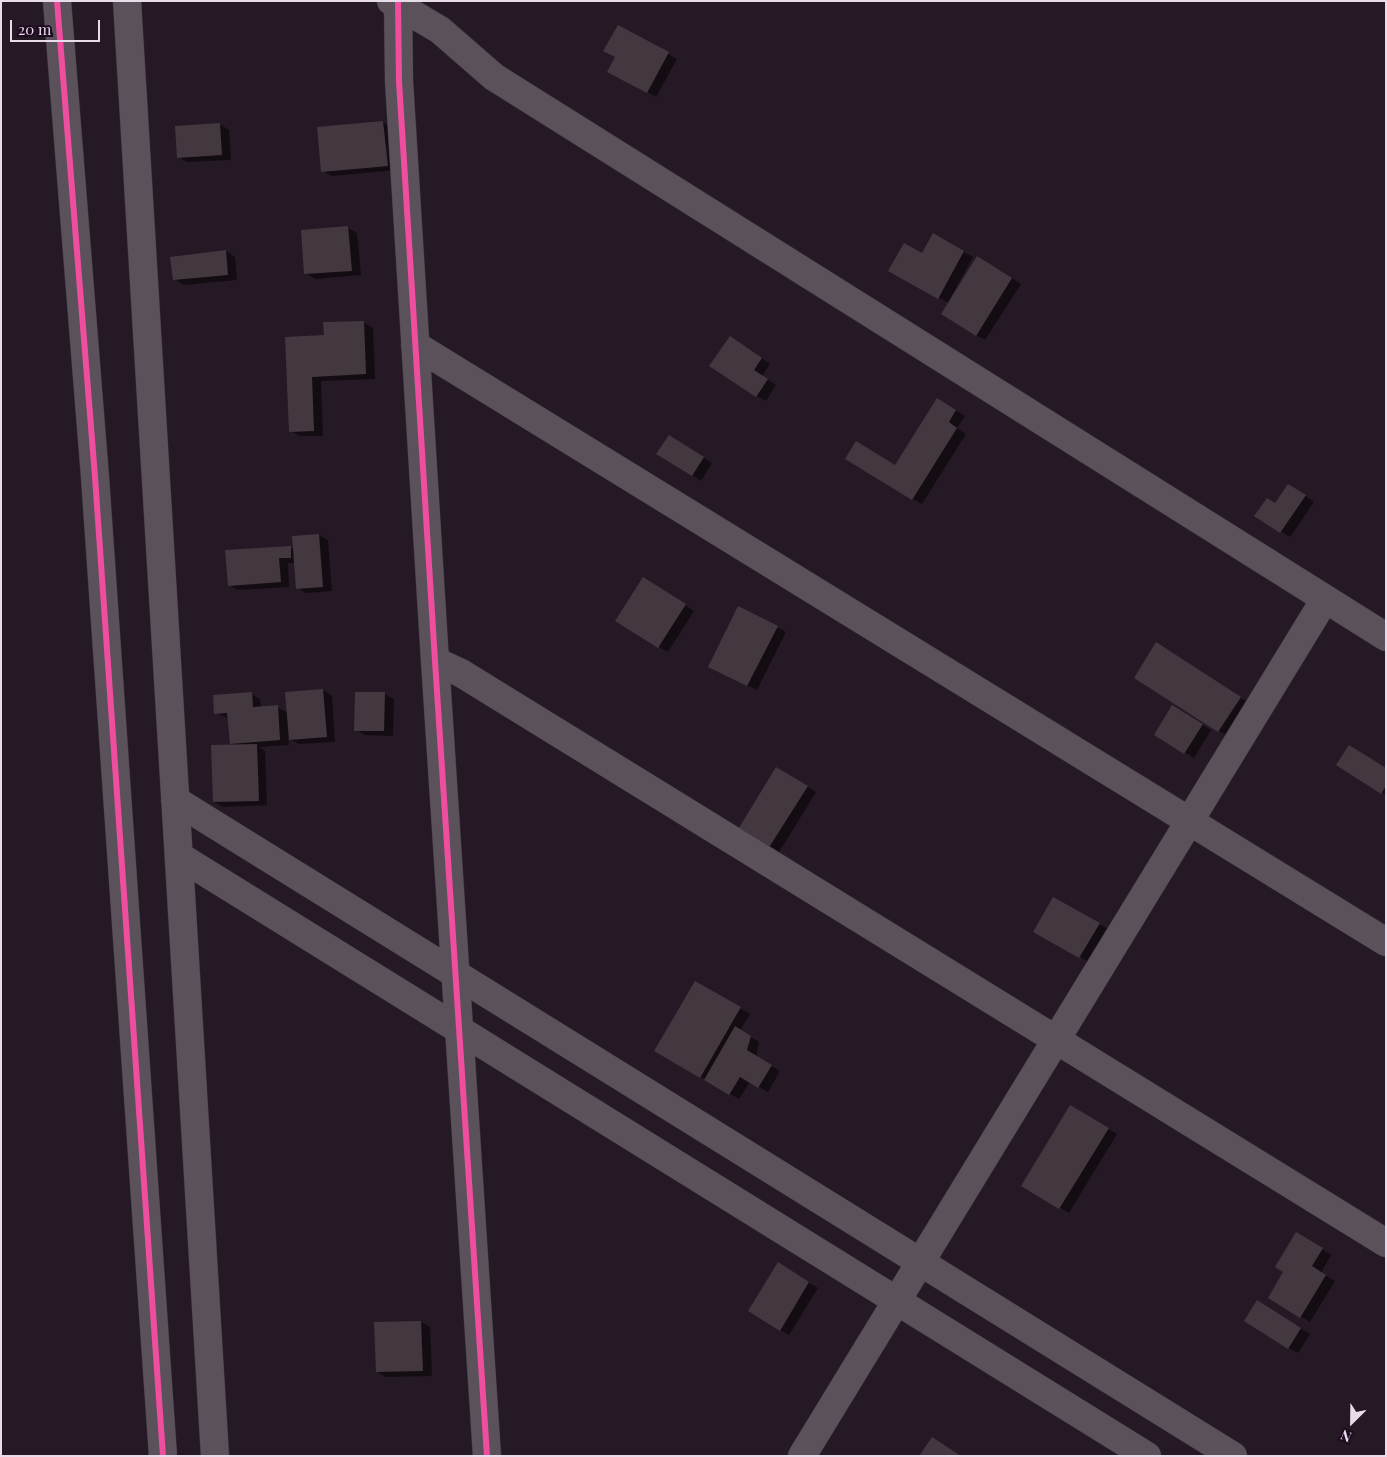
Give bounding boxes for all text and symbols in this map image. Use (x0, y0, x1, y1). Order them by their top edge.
scale bar (12, 10, 102, 42)
text: 20 m (18, 19, 51, 39)
north arrow (1327, 1397, 1377, 1447)
text: N (1338, 1426, 1354, 1447)

